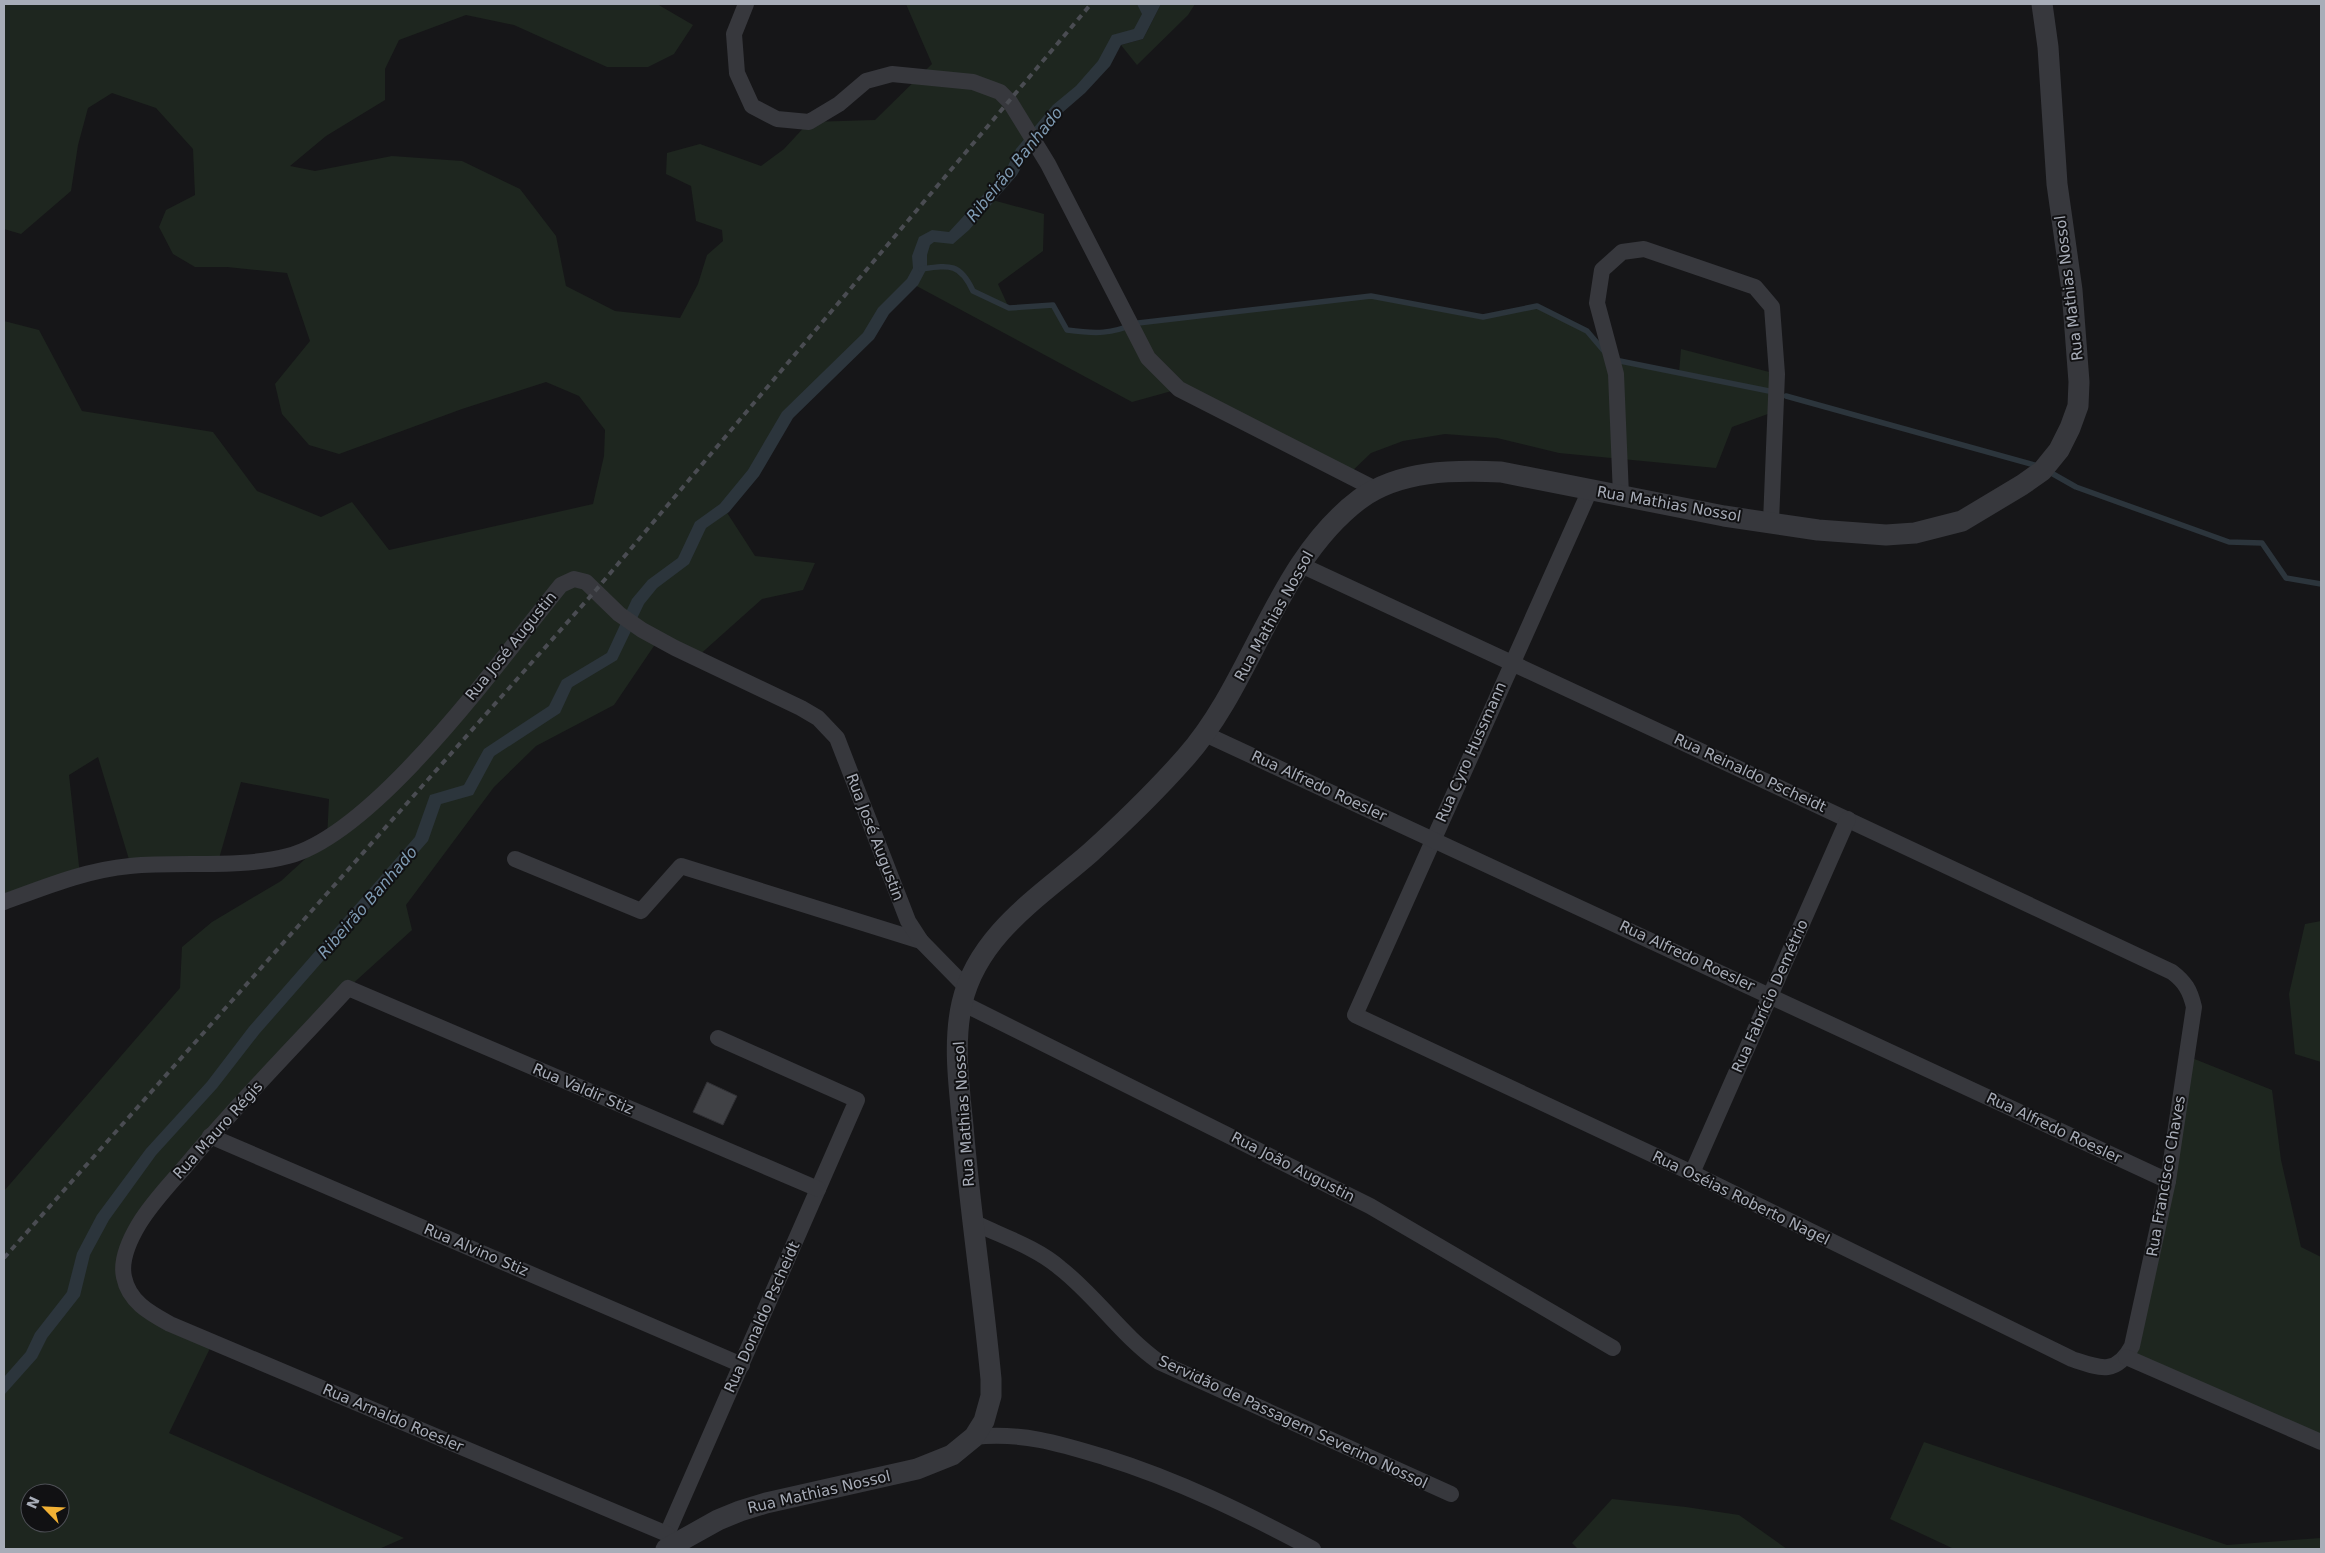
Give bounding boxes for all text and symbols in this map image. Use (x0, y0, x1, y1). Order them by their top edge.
water label: Ribeirão Banhado (962, 103, 1067, 226)
street label: Rua Mathias Nossol (2051, 214, 2087, 362)
street label: Rua Mathias Nossol (1596, 482, 1742, 526)
street label: Rua Mathias Nossol (1231, 548, 1317, 684)
street label: Rua José Augustin (462, 588, 560, 704)
street label: Rua Cyro Hussmann (1432, 679, 1510, 825)
street label: Rua Reinaldo Pscheidt (1671, 730, 1829, 816)
street label: Rua Alfredo Roesler (1249, 747, 1390, 826)
street label: Rua José Augustin (842, 771, 908, 903)
water label: Ribeirão Banhado (314, 842, 421, 962)
street label: Rua Alfredo Roesler (1617, 917, 1758, 996)
street label: Rua Fabrício Demétrio (1728, 917, 1812, 1075)
street label: Rua Mathias Nossol (950, 1041, 978, 1187)
street label: Rua Valdir Stiz (530, 1060, 636, 1118)
street label: Rua Mauro Régis (169, 1077, 267, 1183)
street label: Rua Alfredo Roesler (1984, 1089, 2125, 1168)
street label: Rua Francisco Chaves (2143, 1094, 2189, 1258)
street label: Rua João Augustin (1228, 1128, 1358, 1206)
street label: Rua Oséias Roberto Nagel (1649, 1147, 1833, 1249)
street label: Rua Alvino Stiz (421, 1220, 531, 1280)
street label: Rua Donaldo Pscheidt (721, 1239, 804, 1395)
street label: Servidão de Passagem Severino Nossol (1156, 1352, 1430, 1492)
street label: Rua Arnaldo Roesler (320, 1380, 467, 1456)
street label: Rua Mathias Nossol (746, 1467, 892, 1517)
north arrow (20, 1483, 70, 1533)
text: N (23, 1494, 43, 1511)

